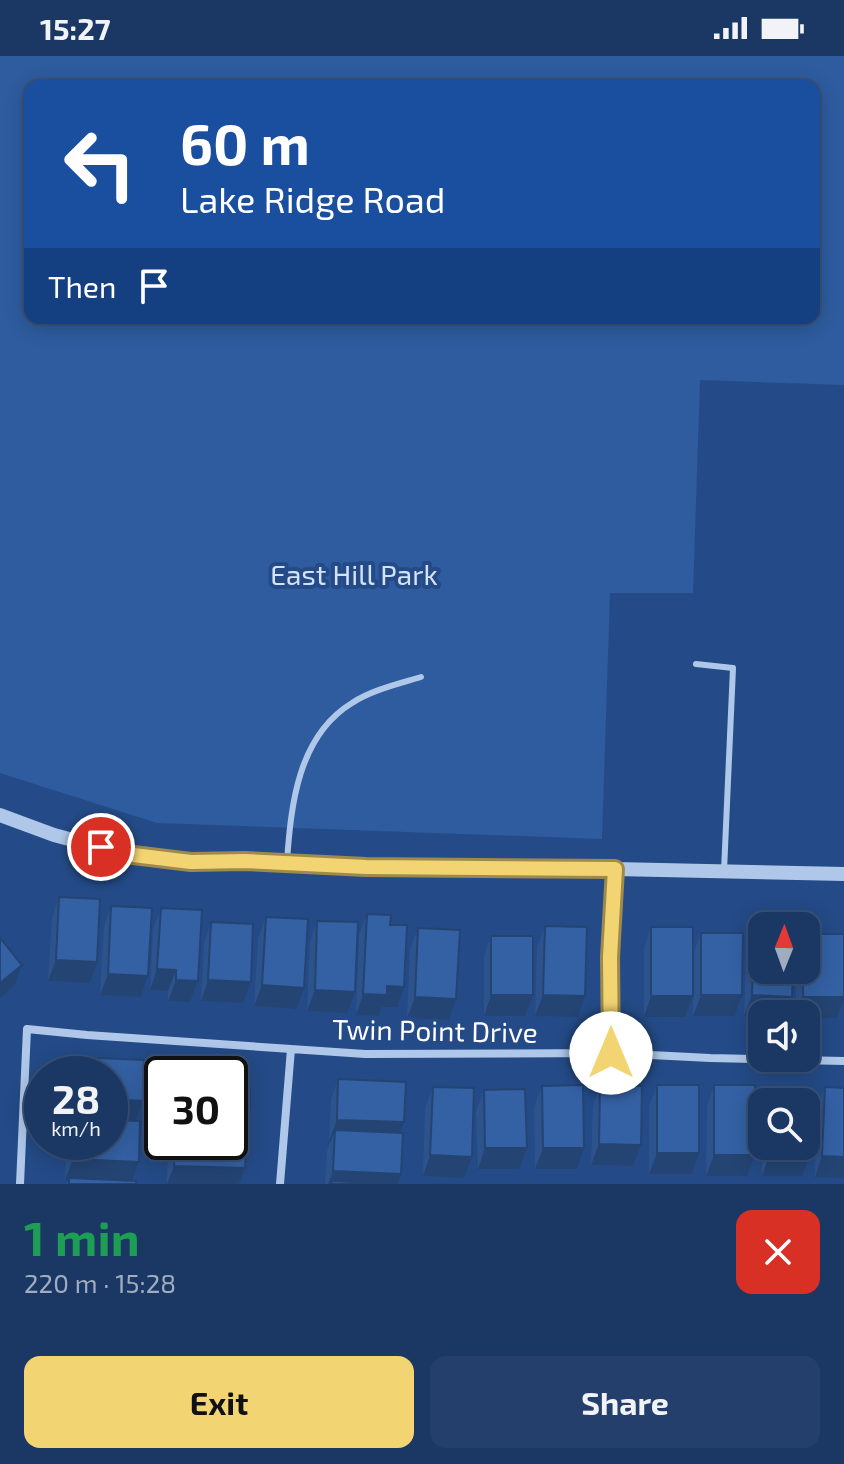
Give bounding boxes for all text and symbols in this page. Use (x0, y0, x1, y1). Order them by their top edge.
text: 15:27 (40, 10, 111, 46)
text: 60 m (180, 109, 310, 176)
icon: left (48, 112, 152, 216)
text: Lake Ridge Road (180, 177, 445, 220)
icon: arrive (132, 264, 176, 308)
text: Then (48, 268, 116, 304)
park label: East Hill Park (270, 557, 438, 591)
pin (67, 813, 135, 881)
icon: arrive (79, 825, 123, 869)
north arrow (748, 912, 820, 984)
map controls (748, 912, 820, 1160)
button: sound (748, 1000, 820, 1072)
street label: Twin Point Drive (332, 1011, 538, 1049)
position arrow (569, 1011, 653, 1095)
speed limit sign: 30 (144, 1056, 248, 1160)
text: 28 (52, 1074, 100, 1122)
button: search (748, 1088, 820, 1160)
text: km/h (51, 1116, 101, 1140)
text: 1 min (24, 1208, 140, 1266)
button: close (736, 1210, 820, 1294)
text: 220 m · 15:28 (24, 1267, 176, 1298)
button: Exit (24, 1356, 414, 1448)
button: Share (430, 1356, 820, 1448)

